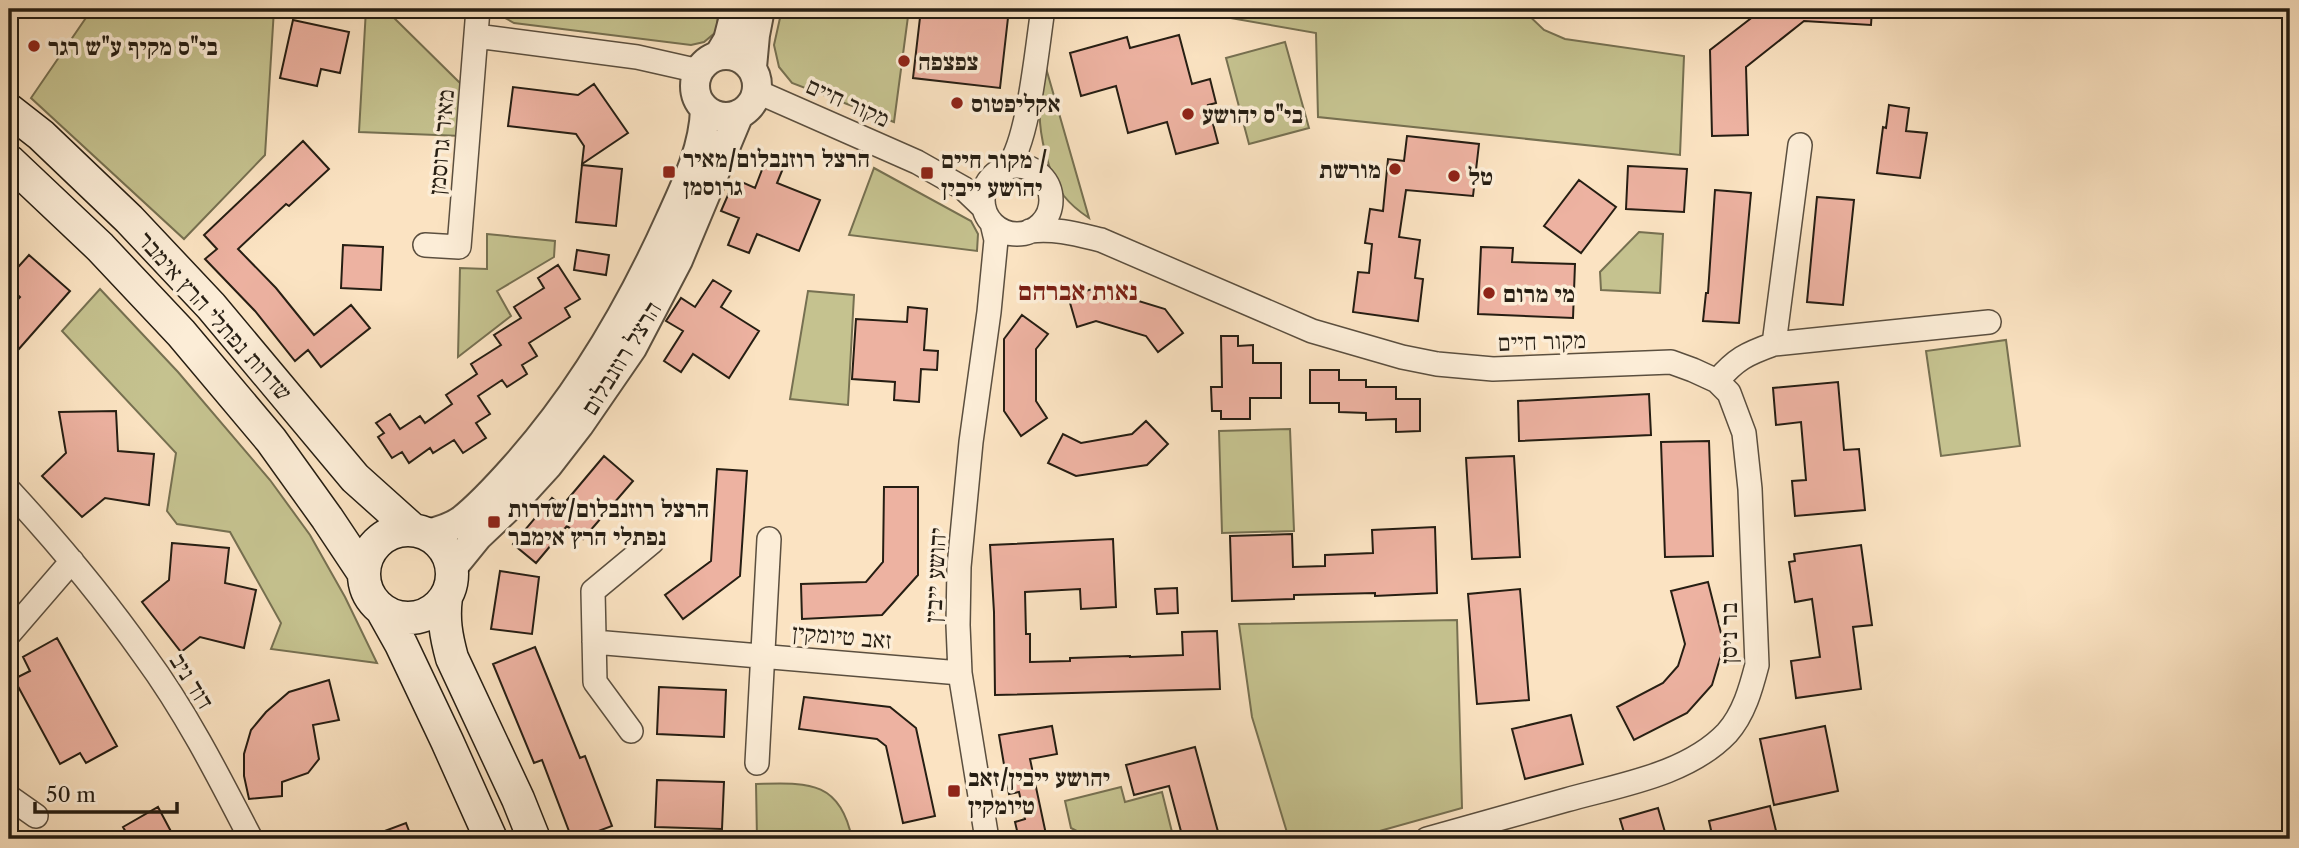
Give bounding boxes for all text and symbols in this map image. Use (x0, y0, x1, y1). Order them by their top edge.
place label: בי"ס מקיף ע"ש רגר (48, 32, 218, 61)
marker: בי"ס מקיף ע"ש רגר (26, 38, 42, 54)
place label: צפצפה (918, 47, 979, 76)
marker: צפצפה (896, 53, 912, 69)
street label: מקור חיים (802, 71, 894, 133)
street label: מאיר גרוסמן (422, 88, 460, 196)
place label: אקליפטוס (971, 89, 1061, 118)
marker: אקליפטוס (949, 95, 965, 111)
place label: בי"ס יהושע (1202, 100, 1303, 129)
marker: בי"ס יהושע (1180, 106, 1196, 122)
place label: הרצל רוזנבלום/מאיר גרוסמן (683, 144, 870, 201)
place label: מקור חיים / יהושע ייבין (941, 145, 1048, 202)
place label: מורשת (1319, 155, 1381, 184)
marker: מורשת (1387, 161, 1403, 177)
place label: טל (1468, 162, 1493, 191)
marker: הרצל רוזנבלום/מאיר גרוסמן (661, 164, 677, 180)
marker: מקור חיים / יהושע ייבין (919, 165, 935, 181)
marker: טל (1446, 168, 1462, 184)
street label: שדרות נפתלי הרץ אימבר (131, 225, 299, 407)
district label: נאות אברהם (1018, 275, 1138, 307)
place label: מי מרום (1503, 279, 1575, 308)
marker: מי מרום (1481, 285, 1497, 301)
street label: הרצל רוזנבלום (575, 296, 667, 420)
street label: מקור חיים (1497, 325, 1587, 357)
place label: הרצל רוזנבלום/שדרות נפתלי הרץ אימבר (508, 494, 709, 551)
marker: הרצל רוזנבלום/שדרות נפתלי הרץ אימבר (486, 514, 502, 530)
street label: יהושע ייבין (918, 527, 952, 623)
street label: בר ניסן (1714, 602, 1743, 664)
street label: זאב טיומקין (791, 617, 893, 655)
street label: דוד ניב (164, 648, 220, 714)
place label: יהושע ייבין/זאב טיומקין (968, 763, 1110, 820)
scale bar (35, 771, 177, 815)
text: 50 m (46, 782, 96, 807)
marker: יהושע ייבין/זאב טיומקין (946, 783, 962, 799)

